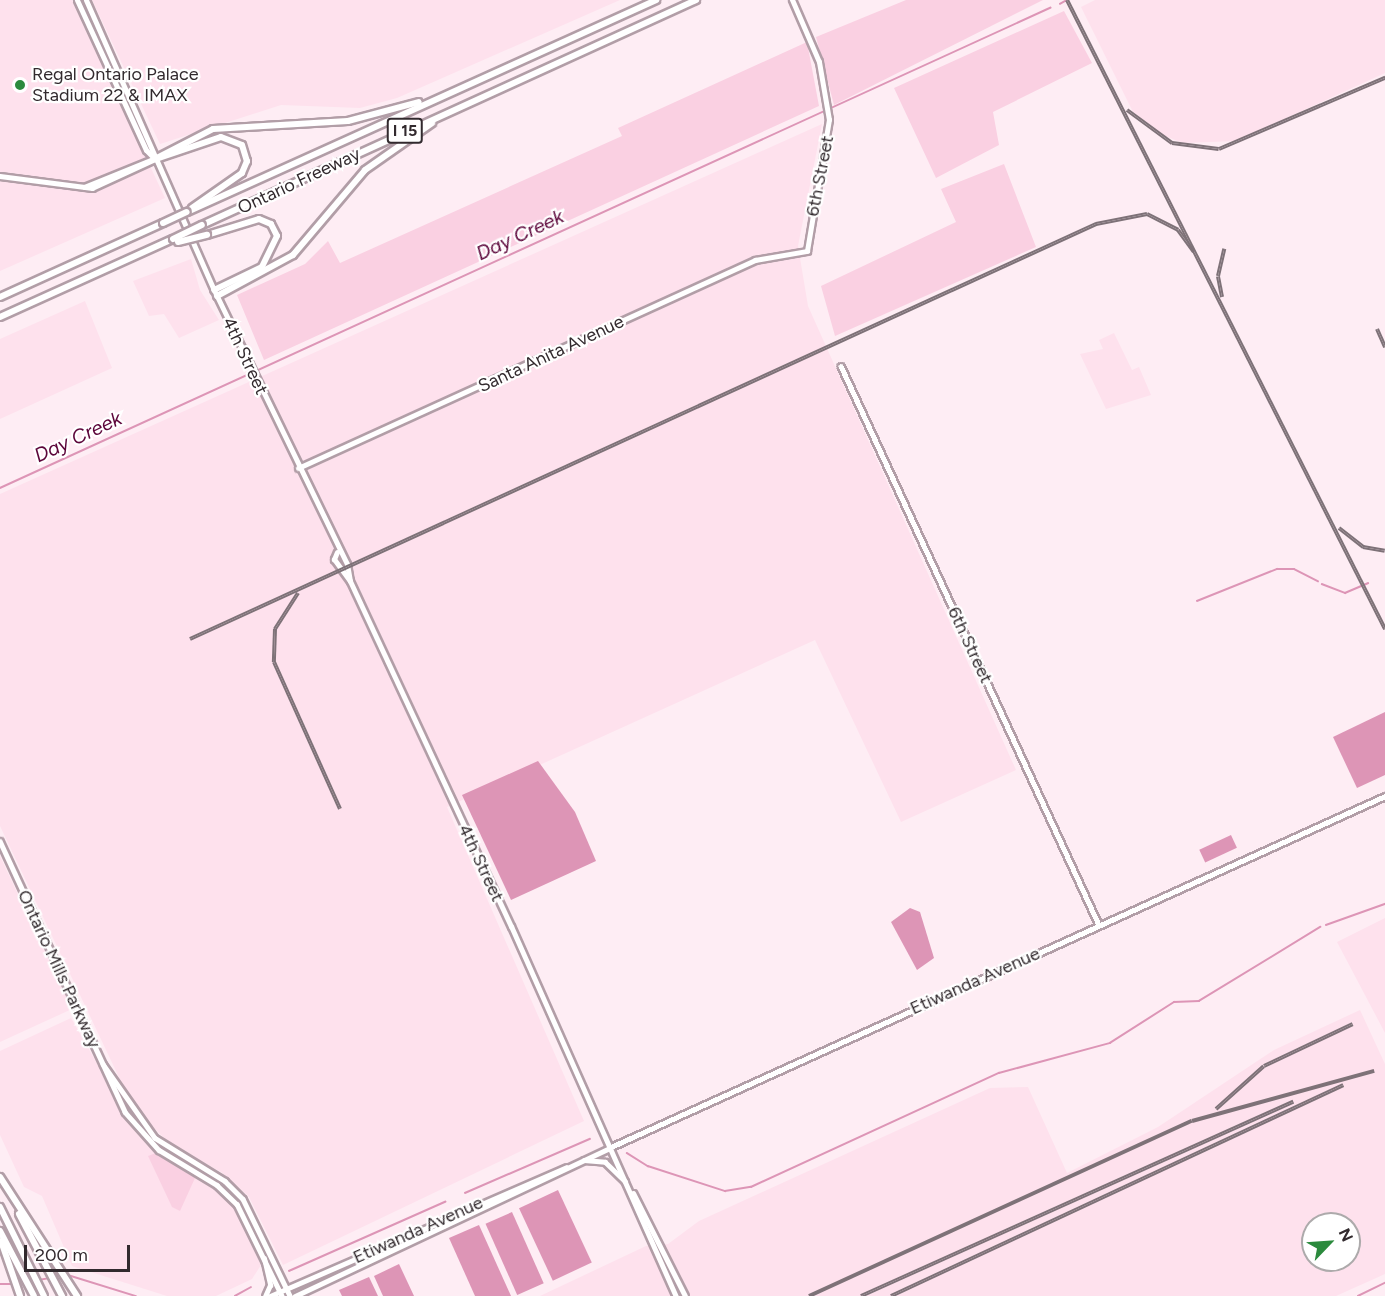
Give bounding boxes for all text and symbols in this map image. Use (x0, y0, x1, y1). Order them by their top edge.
place label: Regal Ontario Palace Stadium 22 & IMAX (32, 64, 198, 106)
marker: Regal Ontario Palace Stadium 22 & IMAX (13, 78, 27, 92)
road number: I 15 (386, 118, 424, 144)
street label: 6th Street (802, 134, 838, 218)
street label: Ontario Freeway (234, 143, 364, 219)
water label: Day Creek (472, 204, 568, 266)
street label: Santa Anita Avenue (475, 311, 627, 397)
street label: 4th Street (218, 314, 272, 398)
water label: Day Creek (30, 406, 126, 468)
street label: 6th Street (943, 603, 997, 687)
street label: 4th Street (454, 821, 508, 905)
street label: Ontario Mills Parkway (13, 887, 105, 1051)
street label: Etiwanda Avenue (907, 943, 1043, 1019)
street label: Etiwanda Avenue (350, 1192, 486, 1268)
north arrow (1301, 1212, 1361, 1272)
text: N (1335, 1225, 1357, 1245)
scale bar (27, 1233, 134, 1271)
text: 200 m (35, 1244, 88, 1266)

